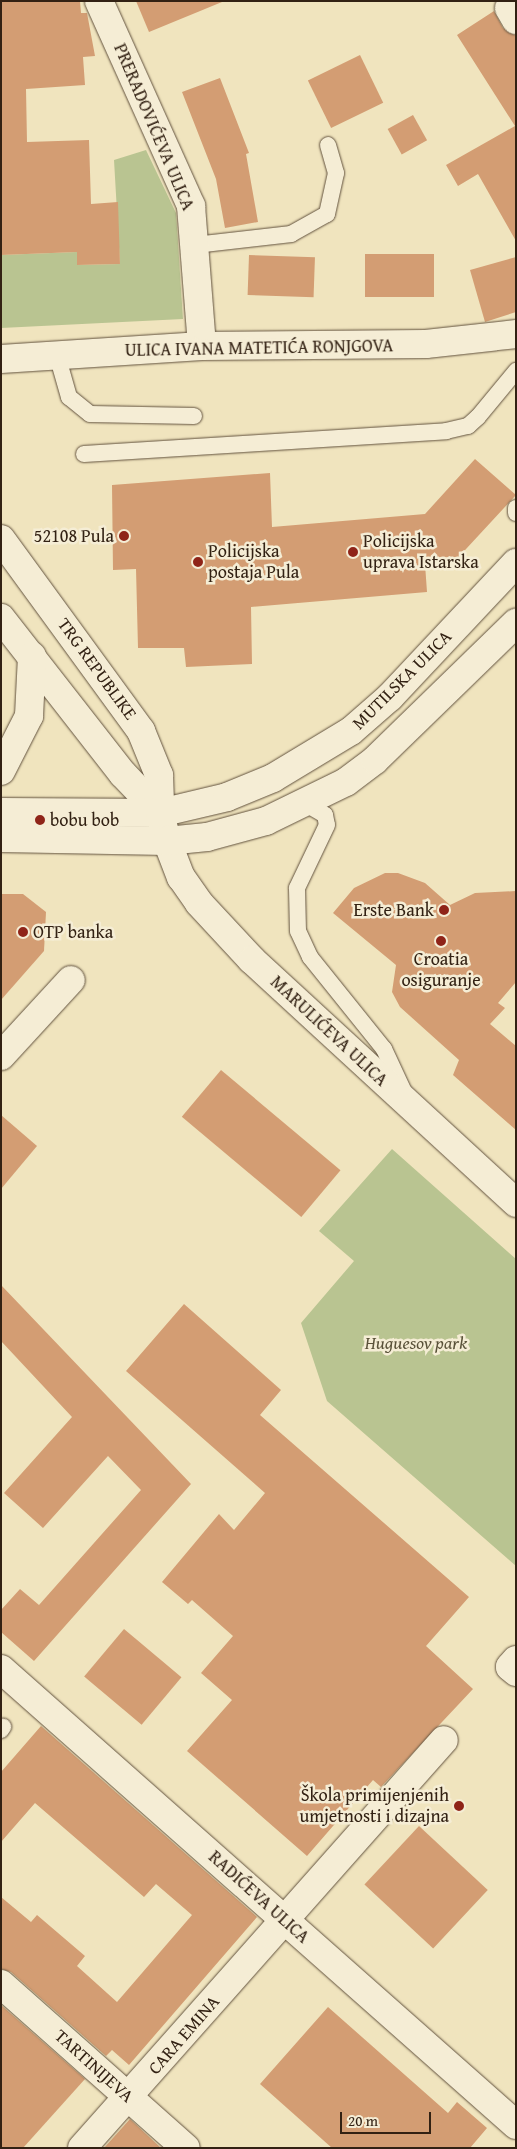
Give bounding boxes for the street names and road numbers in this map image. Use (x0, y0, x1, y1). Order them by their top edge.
street label: PRERADOVIĆEVA ULICA (109, 40, 199, 214)
street label: ULICA IVANA MATETIĆA RONJGOVA (125, 335, 393, 361)
street label: TRG REPUBLIKE (53, 614, 141, 724)
street label: MUTILSKA ULICA (348, 626, 456, 734)
street label: MARULIĆEVA ULICA (266, 971, 392, 1091)
street label: RADIĆEVA ULICA (204, 1846, 314, 1948)
street label: CARA EMINA (144, 1991, 224, 2079)
street label: TARTINIJEVA (50, 2025, 138, 2107)

